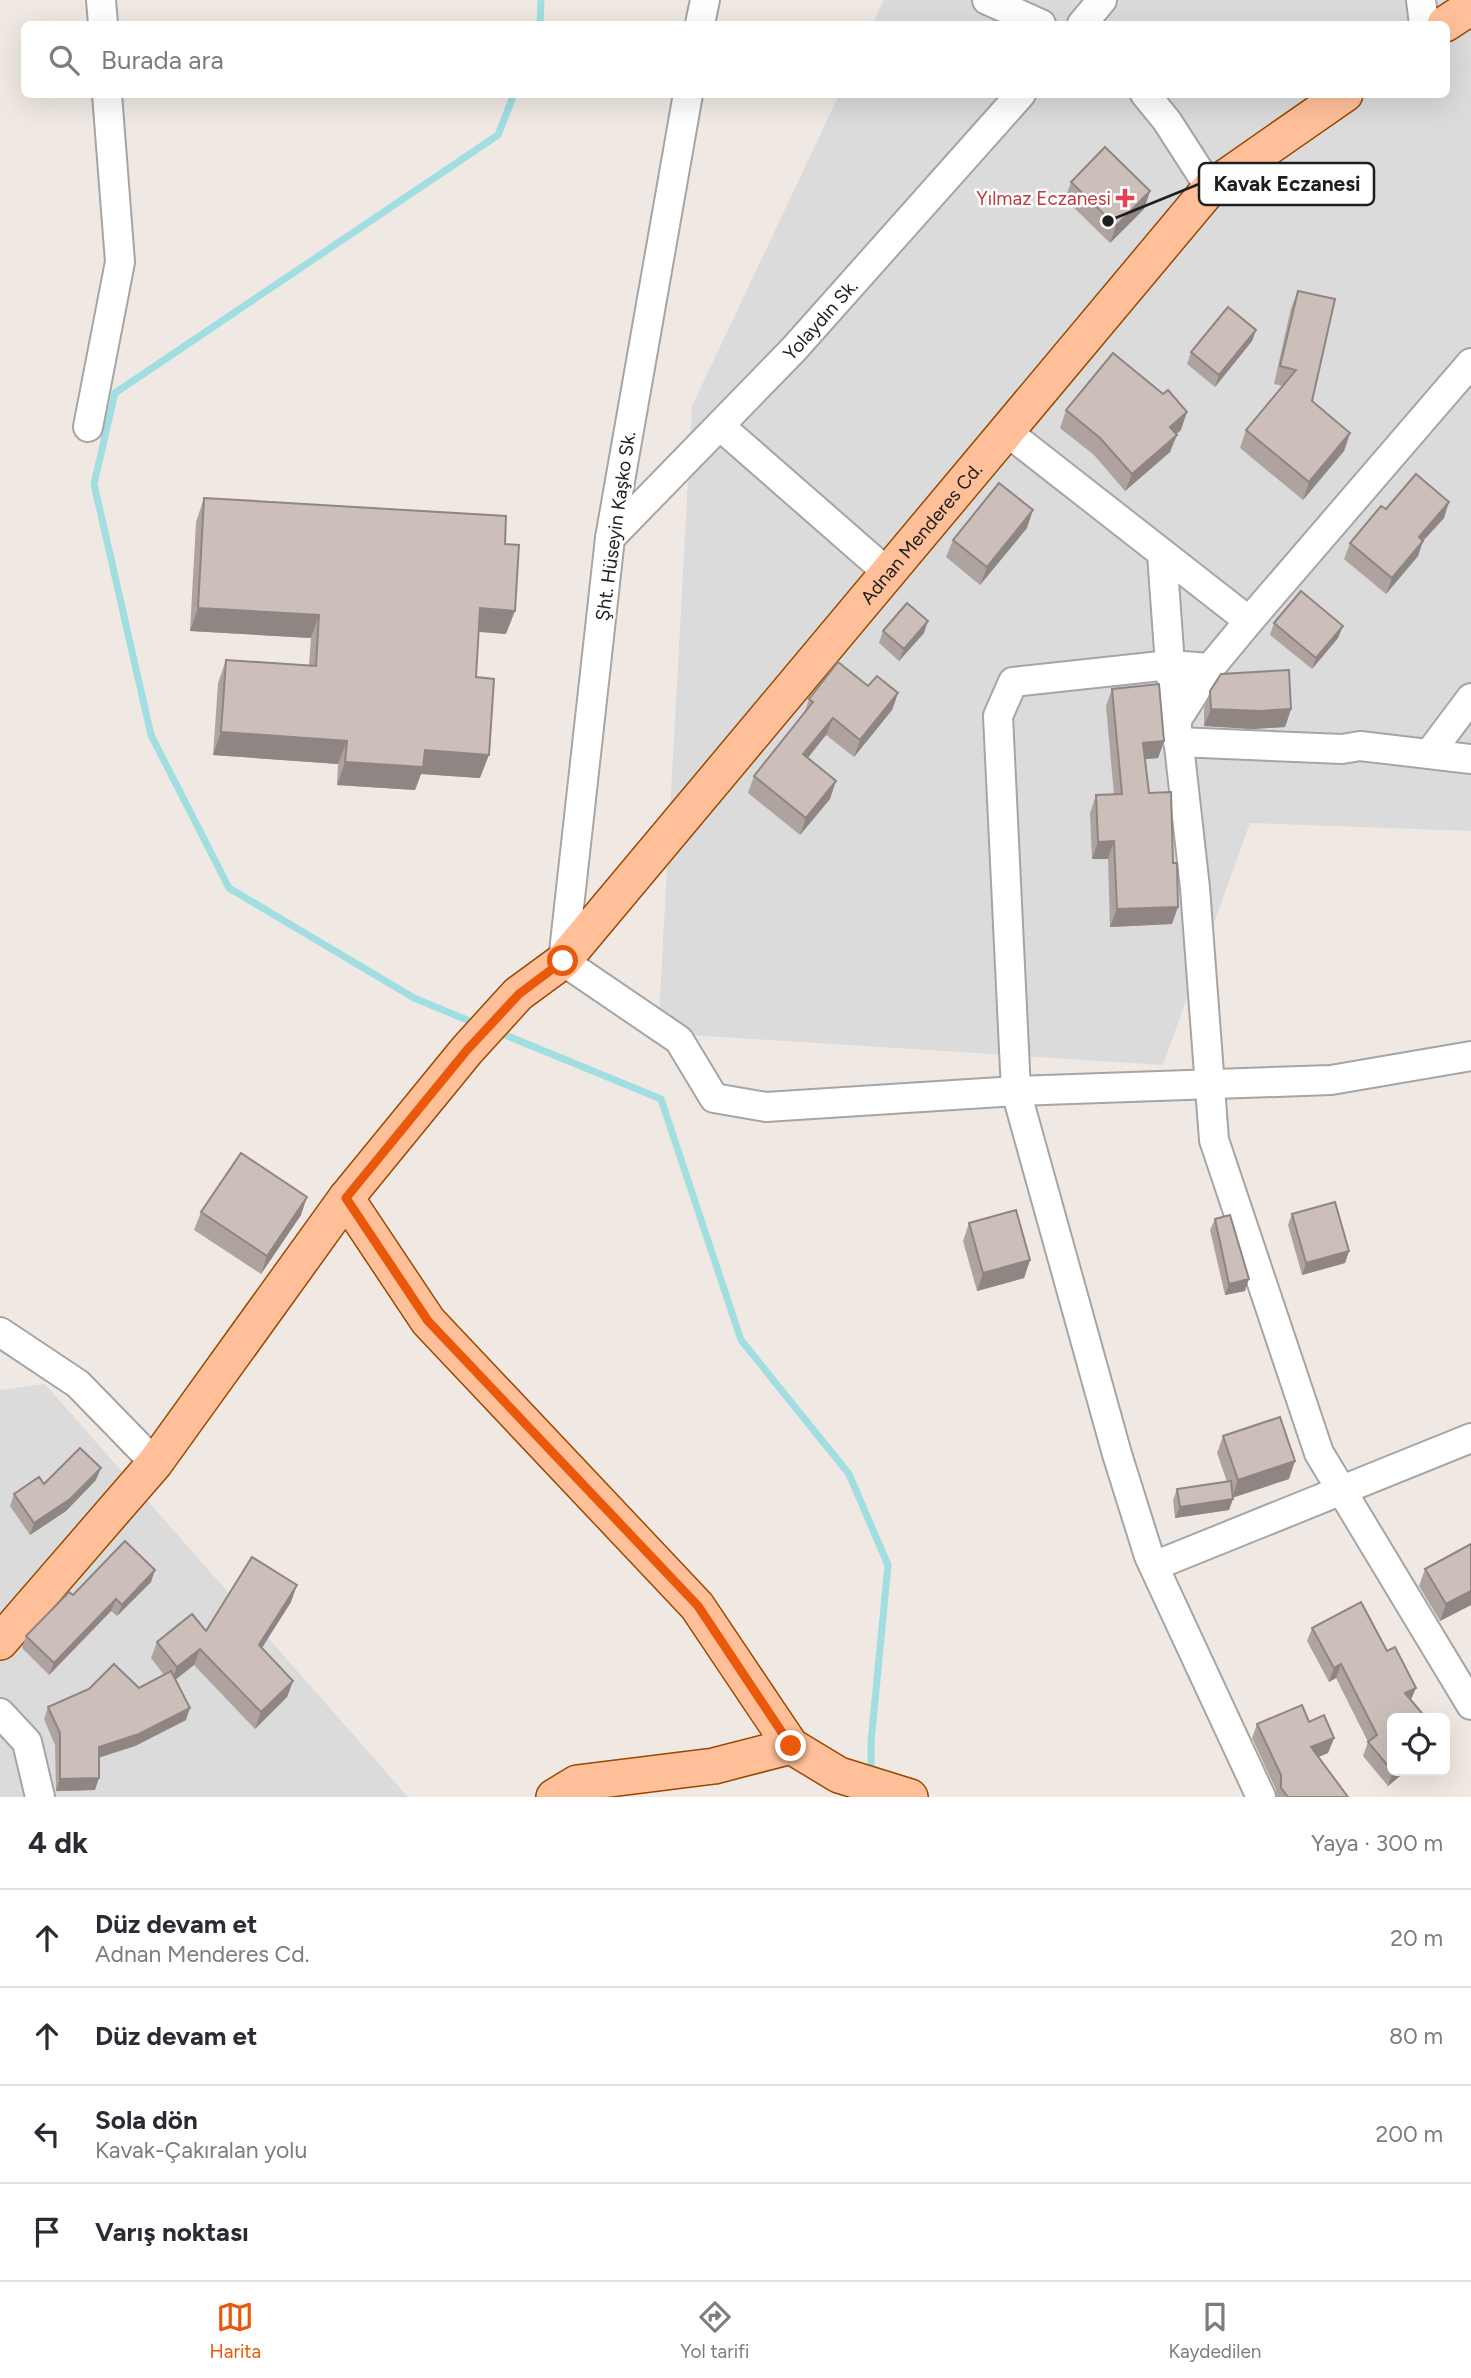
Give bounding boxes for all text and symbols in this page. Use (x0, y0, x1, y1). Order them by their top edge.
search box (21, 21, 1450, 98)
icon: search (45, 41, 83, 79)
text: Burada ara (101, 44, 224, 76)
callout: Kavak Eczanesi (1199, 163, 1374, 205)
text: Kavak Eczanesi (1214, 171, 1360, 196)
place label: Yılmaz Eczanesi (976, 187, 1111, 210)
marker: Yılmaz Eczanesi (1117, 190, 1133, 206)
street label: Yolaydın Sk. (778, 275, 863, 365)
street label: Şht. Hüseyin Kaşko Sk. (591, 430, 640, 622)
street label: Adnan Menderes Cd. (856, 458, 987, 609)
route start (547, 945, 578, 976)
map controls (1387, 1713, 1450, 1776)
button: locate (1387, 1713, 1450, 1776)
route end (775, 1730, 806, 1761)
text: 4 dk (28, 1824, 88, 1861)
text: Yaya · 300 m (1311, 1829, 1443, 1857)
text: Düz devam et (95, 1908, 257, 1940)
icon: ahead (28, 1919, 66, 1957)
text: 20 m (1390, 1924, 1443, 1952)
text: Adnan Menderes Cd. (95, 1940, 309, 1968)
icon: ahead (28, 2017, 66, 2055)
text: Düz devam et (95, 2020, 257, 2052)
text: 80 m (1389, 2022, 1443, 2050)
text: Sola dön (95, 2104, 198, 2136)
icon: left (28, 2115, 66, 2153)
text: 200 m (1375, 2120, 1443, 2148)
text: Kavak-Çakıralan yolu (95, 2136, 307, 2164)
icon: arrive (28, 2213, 66, 2251)
text: Varış noktası (95, 2216, 249, 2248)
tab: Harita (210, 2298, 261, 2363)
tab: Yol tarifi (680, 2298, 749, 2363)
tab: Kaydedilen (1169, 2298, 1261, 2363)

